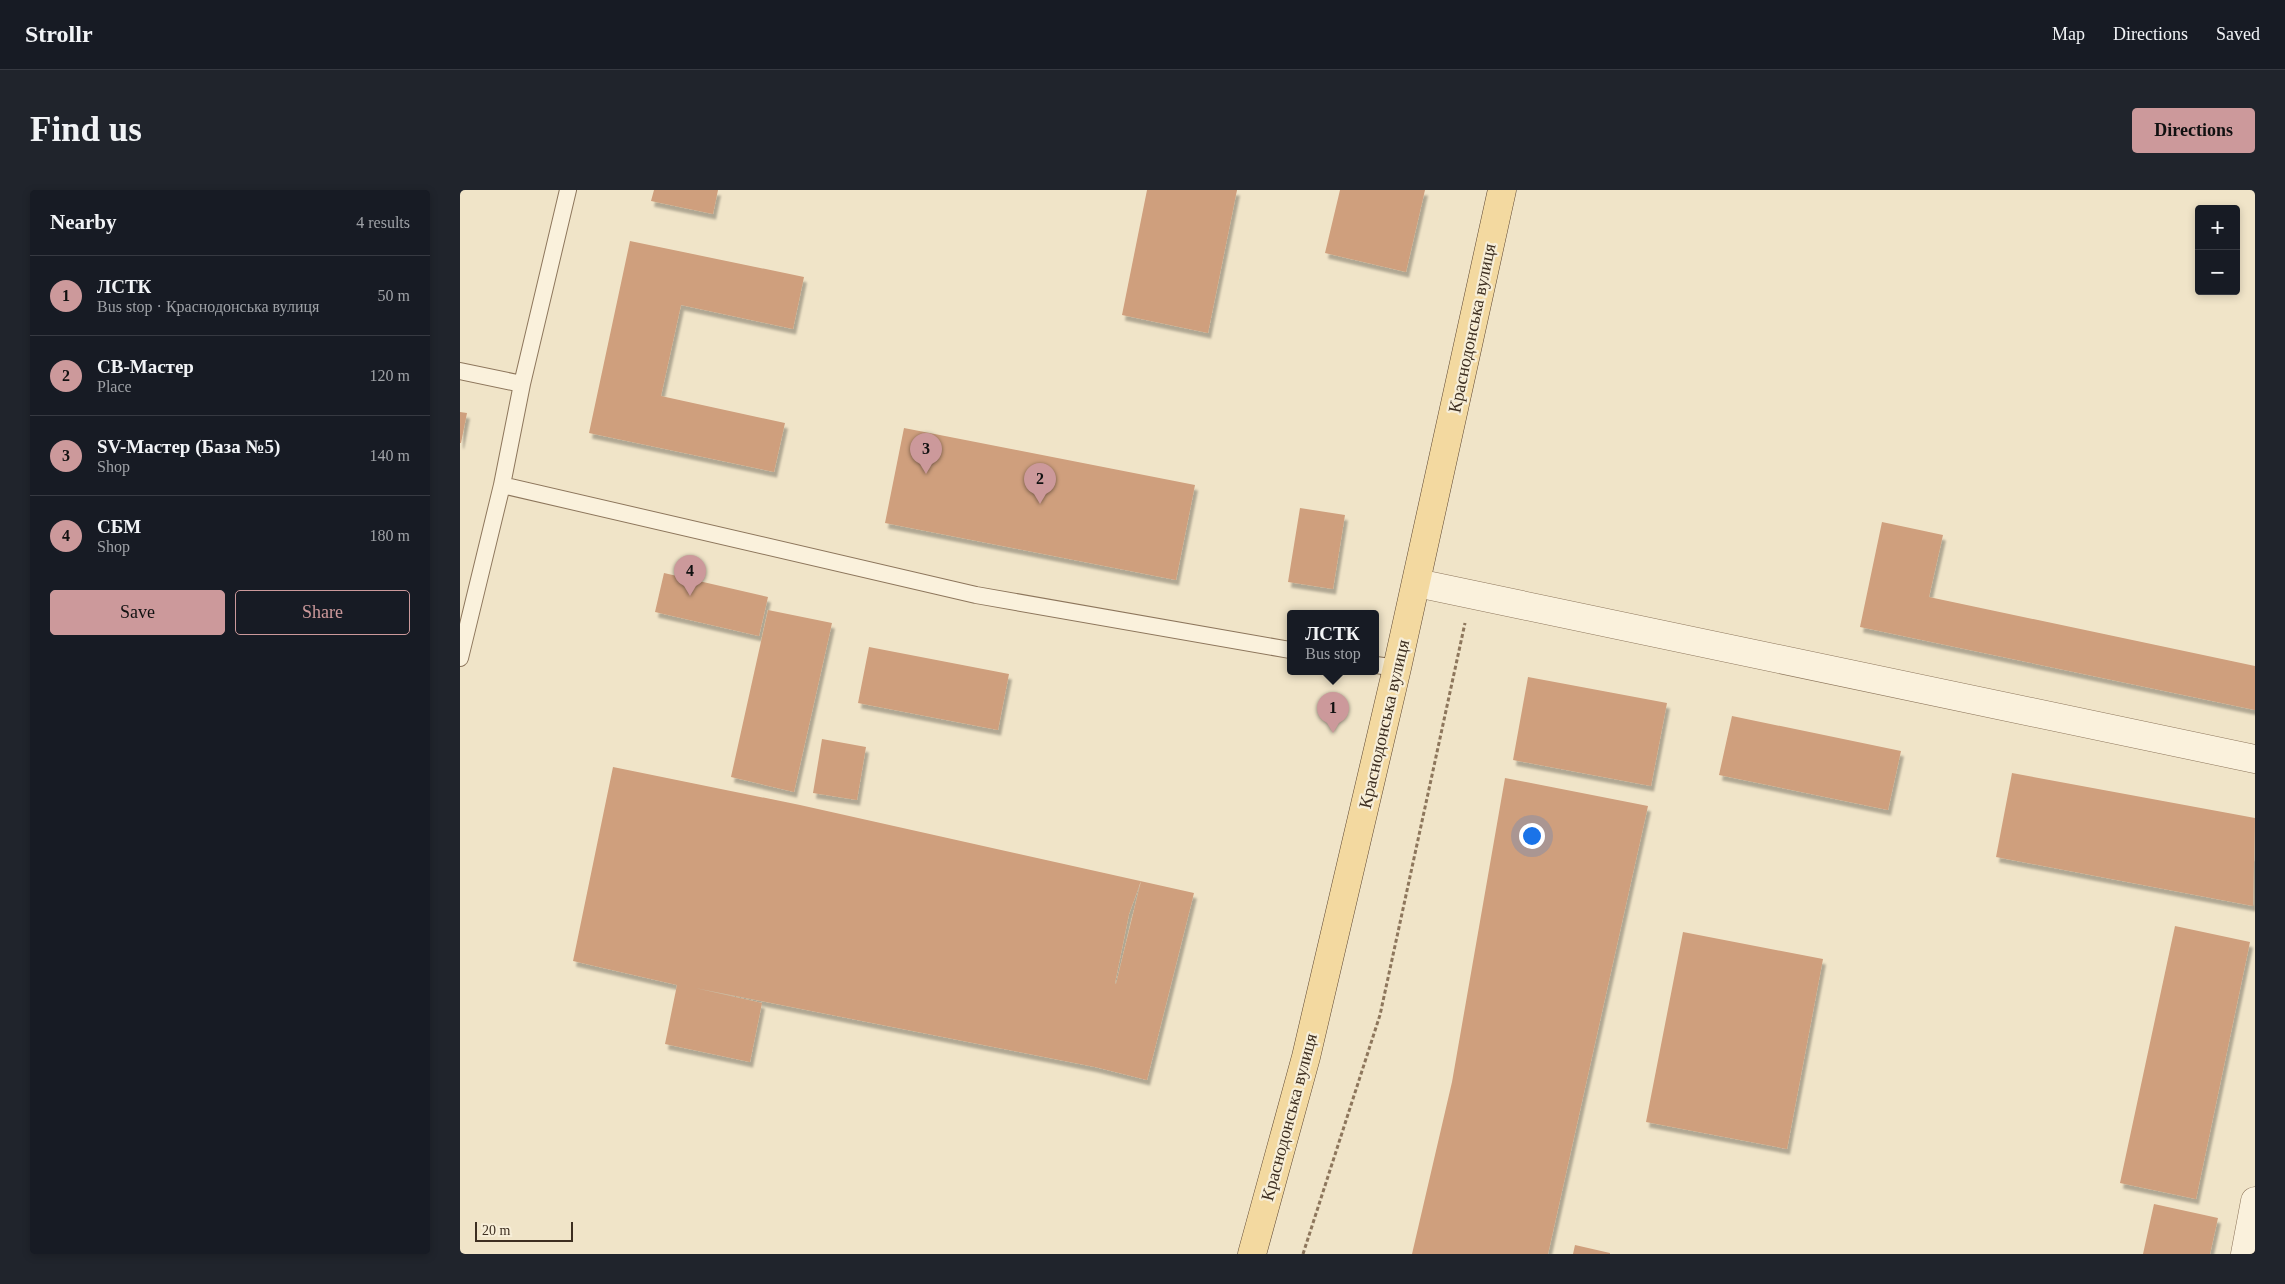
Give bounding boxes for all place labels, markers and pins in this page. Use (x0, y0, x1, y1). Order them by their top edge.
pin: 3 (910, 433, 942, 474)
pin: 2 (1024, 463, 1056, 504)
pin: 4 (674, 555, 706, 596)
pin: 1 (1317, 692, 1349, 733)

